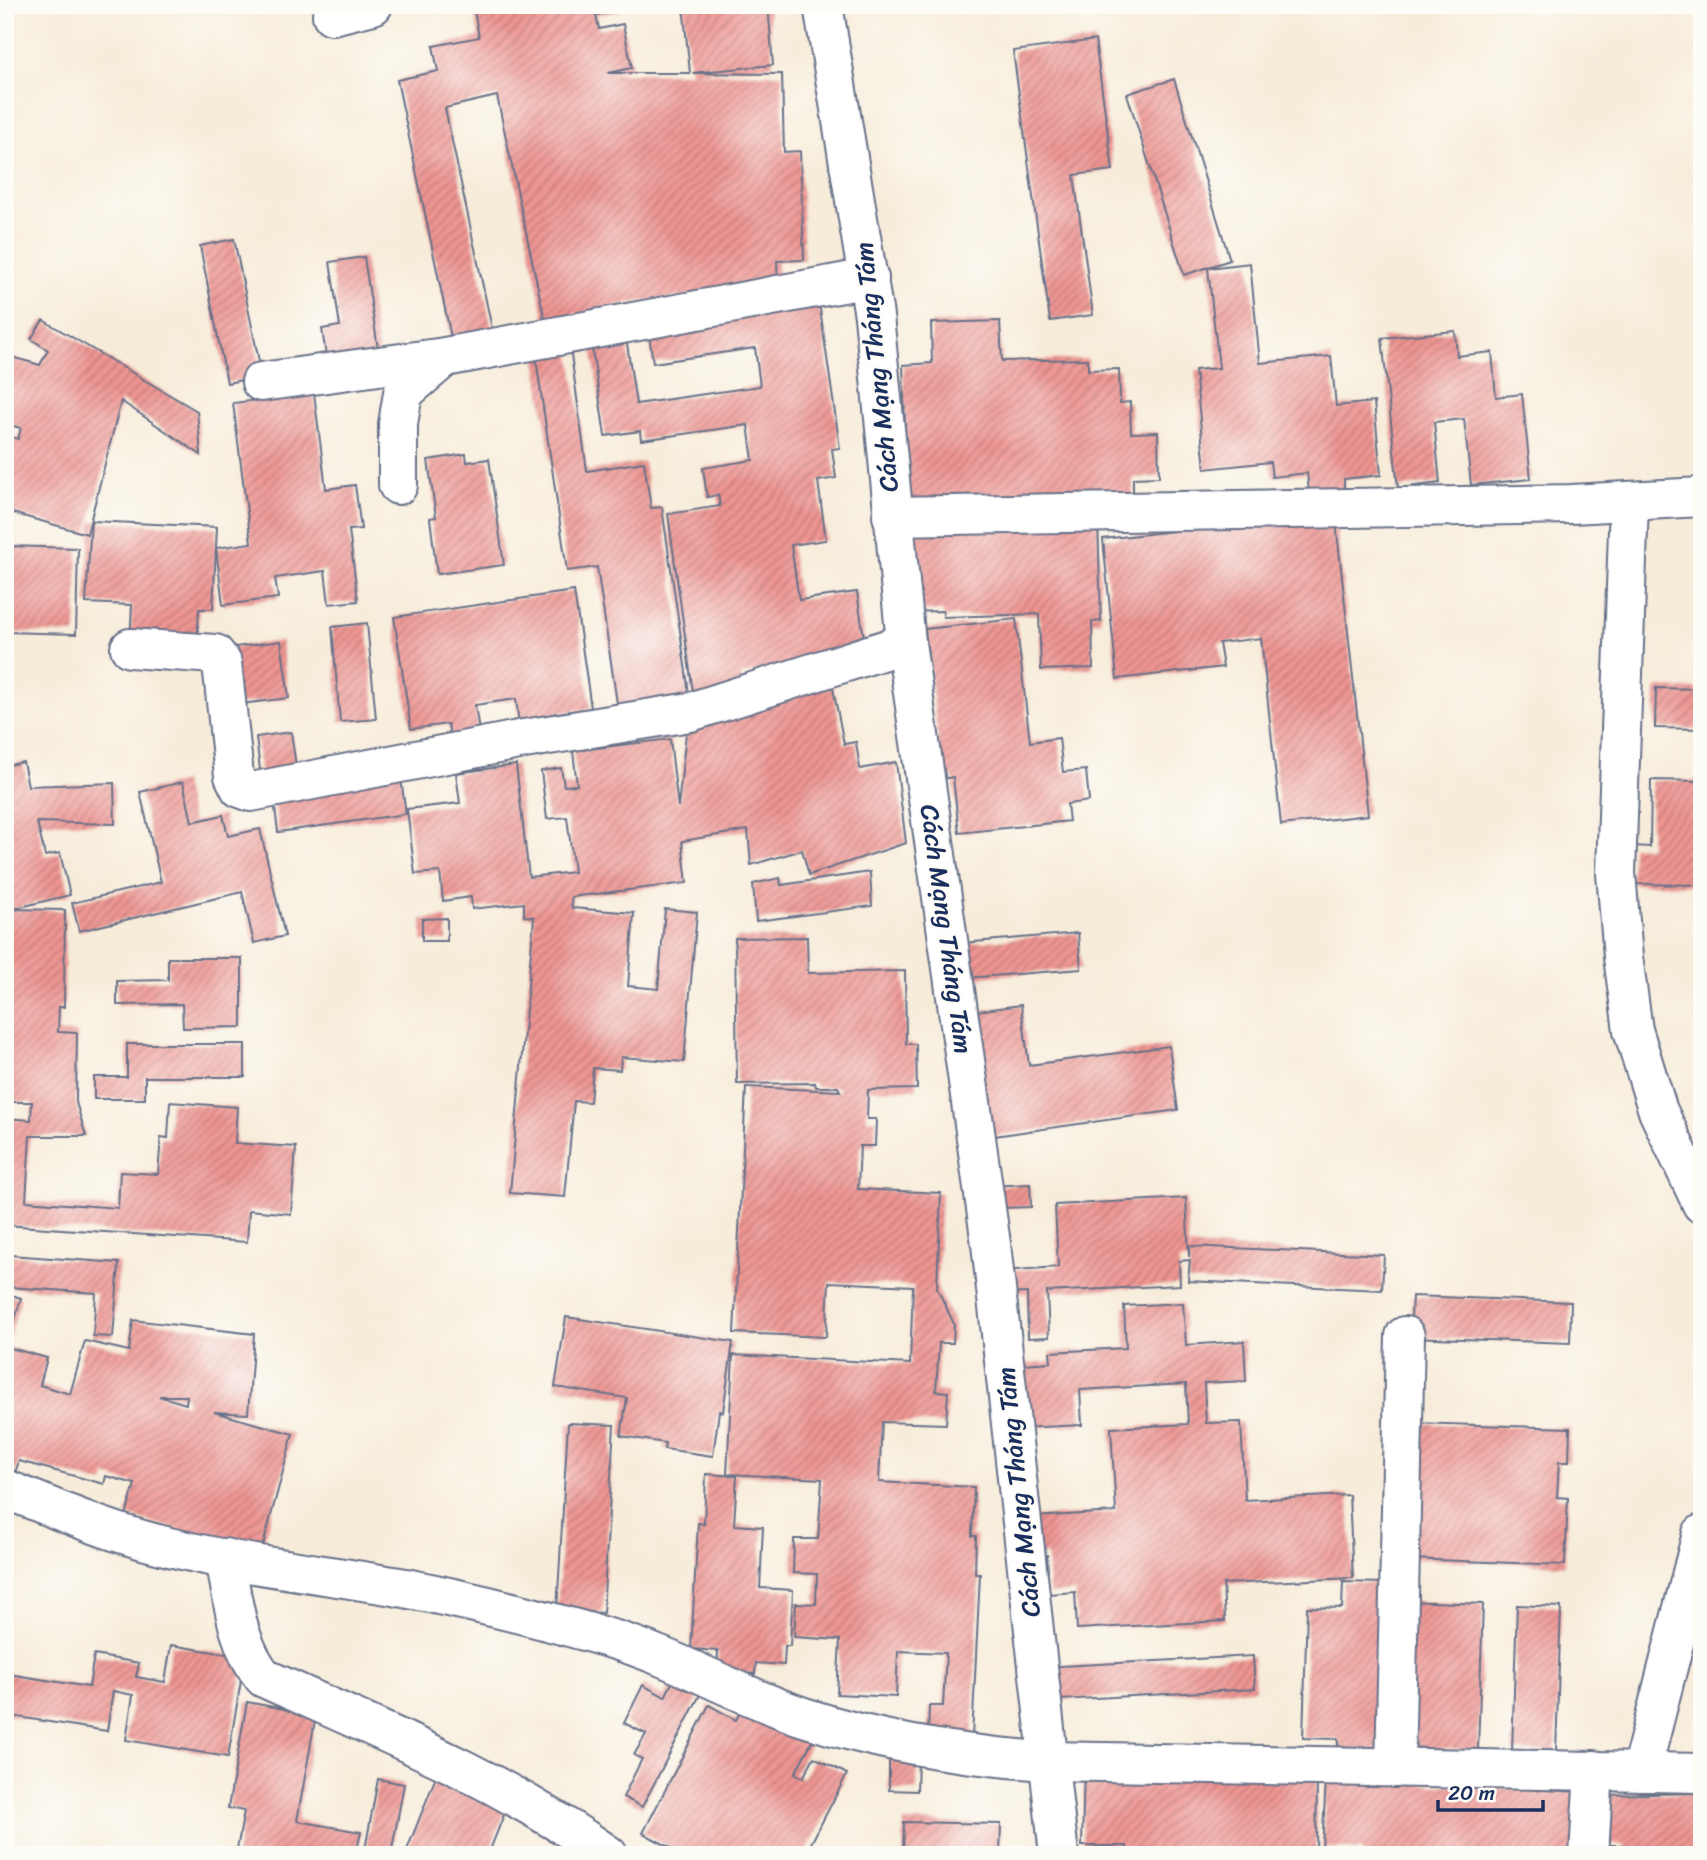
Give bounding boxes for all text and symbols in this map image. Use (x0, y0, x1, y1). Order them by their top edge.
street label: Cách Mạng Tháng Tám (840, 240, 912, 494)
street label: Cách Mạng Tháng Tám (907, 801, 987, 1057)
street label: Cách Mạng Tháng Tám (982, 1365, 1054, 1619)
scale bar (1438, 1769, 1542, 1813)
text: 20 m (1448, 1774, 1495, 1812)

